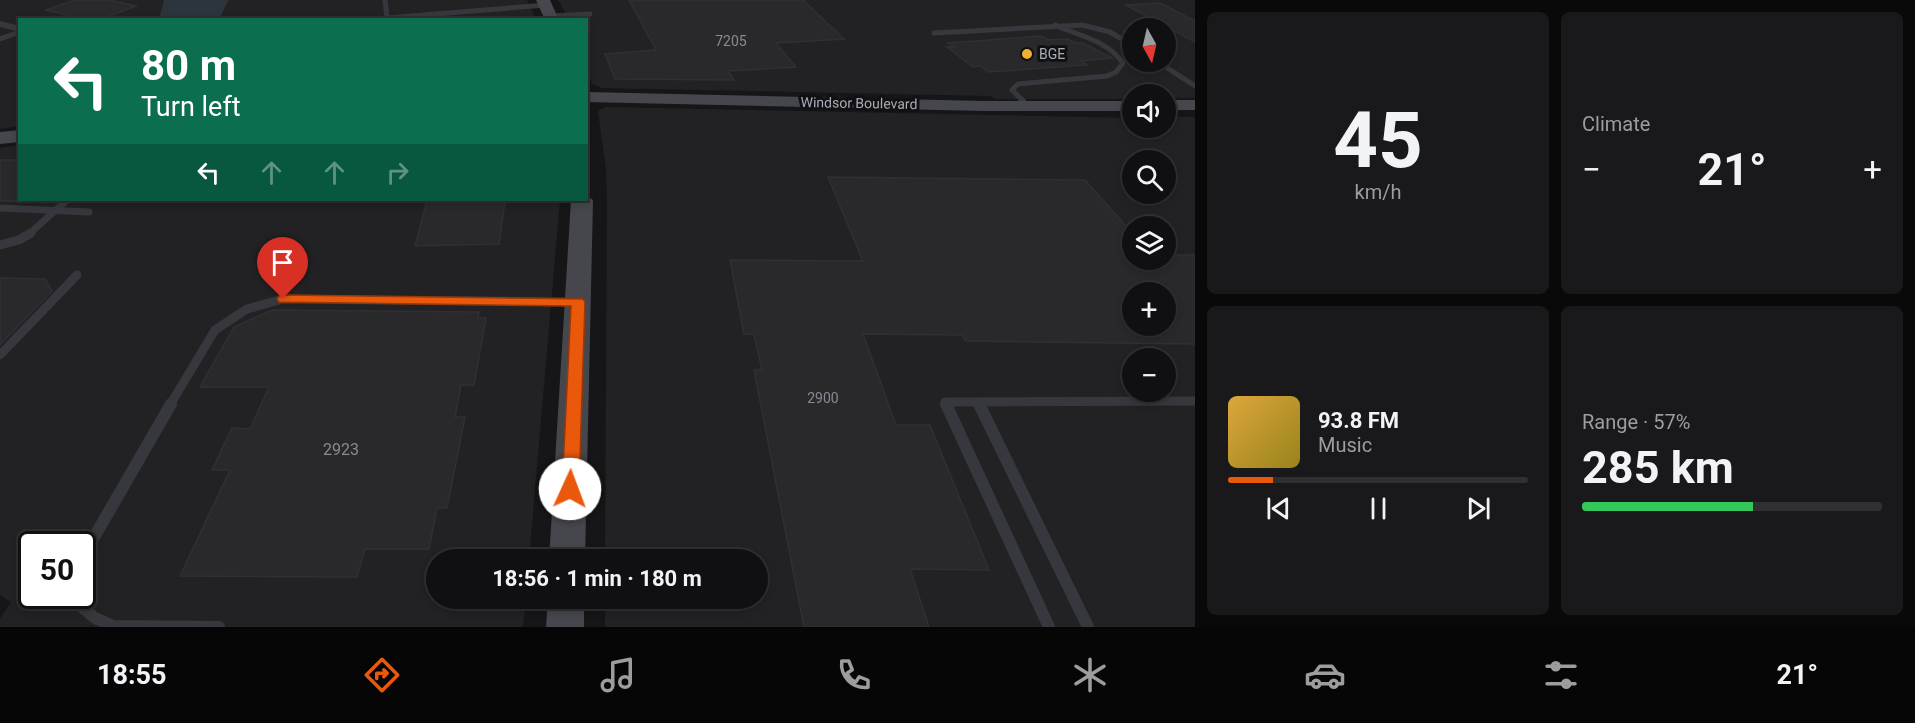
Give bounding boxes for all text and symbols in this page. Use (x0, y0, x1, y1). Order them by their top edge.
north arrow (1122, 18, 1176, 72)
map controls (1122, 18, 1176, 402)
house number: 7205 (715, 33, 747, 49)
text: 80 m (141, 41, 236, 90)
icon: left (42, 42, 120, 120)
place label: BGE (1039, 46, 1065, 62)
marker: BGE (1020, 47, 1034, 61)
button: sound (1122, 84, 1176, 138)
text: Turn left (141, 91, 241, 123)
street label: Windsor Boulevard (800, 94, 918, 112)
text: 45 (1333, 95, 1423, 186)
text: Climate (1582, 112, 1650, 136)
text: 21° (1697, 143, 1767, 196)
button: search (1122, 150, 1176, 204)
text: − (1582, 150, 1601, 189)
text: + (1863, 150, 1882, 189)
icon: left (192, 156, 225, 189)
icon: ahead (255, 156, 288, 189)
icon: ahead (318, 156, 351, 189)
icon: right (381, 156, 414, 189)
text: km/h (1355, 180, 1401, 204)
button: layers (1122, 216, 1176, 270)
pin (257, 237, 308, 299)
icon: arrive (266, 246, 299, 279)
button: + (1122, 282, 1176, 336)
button: − (1122, 348, 1176, 402)
house number: 2900 (807, 390, 839, 406)
text: 93.8 FM (1318, 408, 1399, 433)
text: Range · 57% (1582, 410, 1690, 434)
text: Music (1318, 433, 1372, 457)
house number: 2923 (323, 440, 359, 459)
text: 285 km (1582, 441, 1734, 494)
position arrow (538, 457, 602, 521)
icon: previous (1262, 492, 1295, 525)
icon: pause (1362, 492, 1395, 525)
icon: next (1462, 492, 1495, 525)
speed limit sign: 50 (18, 531, 96, 609)
text: 18:56 · 1 min · 180 m (492, 566, 702, 591)
icon: directions (361, 654, 403, 696)
icon: music (597, 654, 639, 696)
icon: phone (833, 654, 875, 696)
icon: climate (1069, 654, 1111, 696)
icon: car (1304, 654, 1346, 696)
icon: filters (1540, 654, 1582, 696)
text: 18:55 (97, 659, 167, 691)
text: 21° (1776, 659, 1818, 691)

